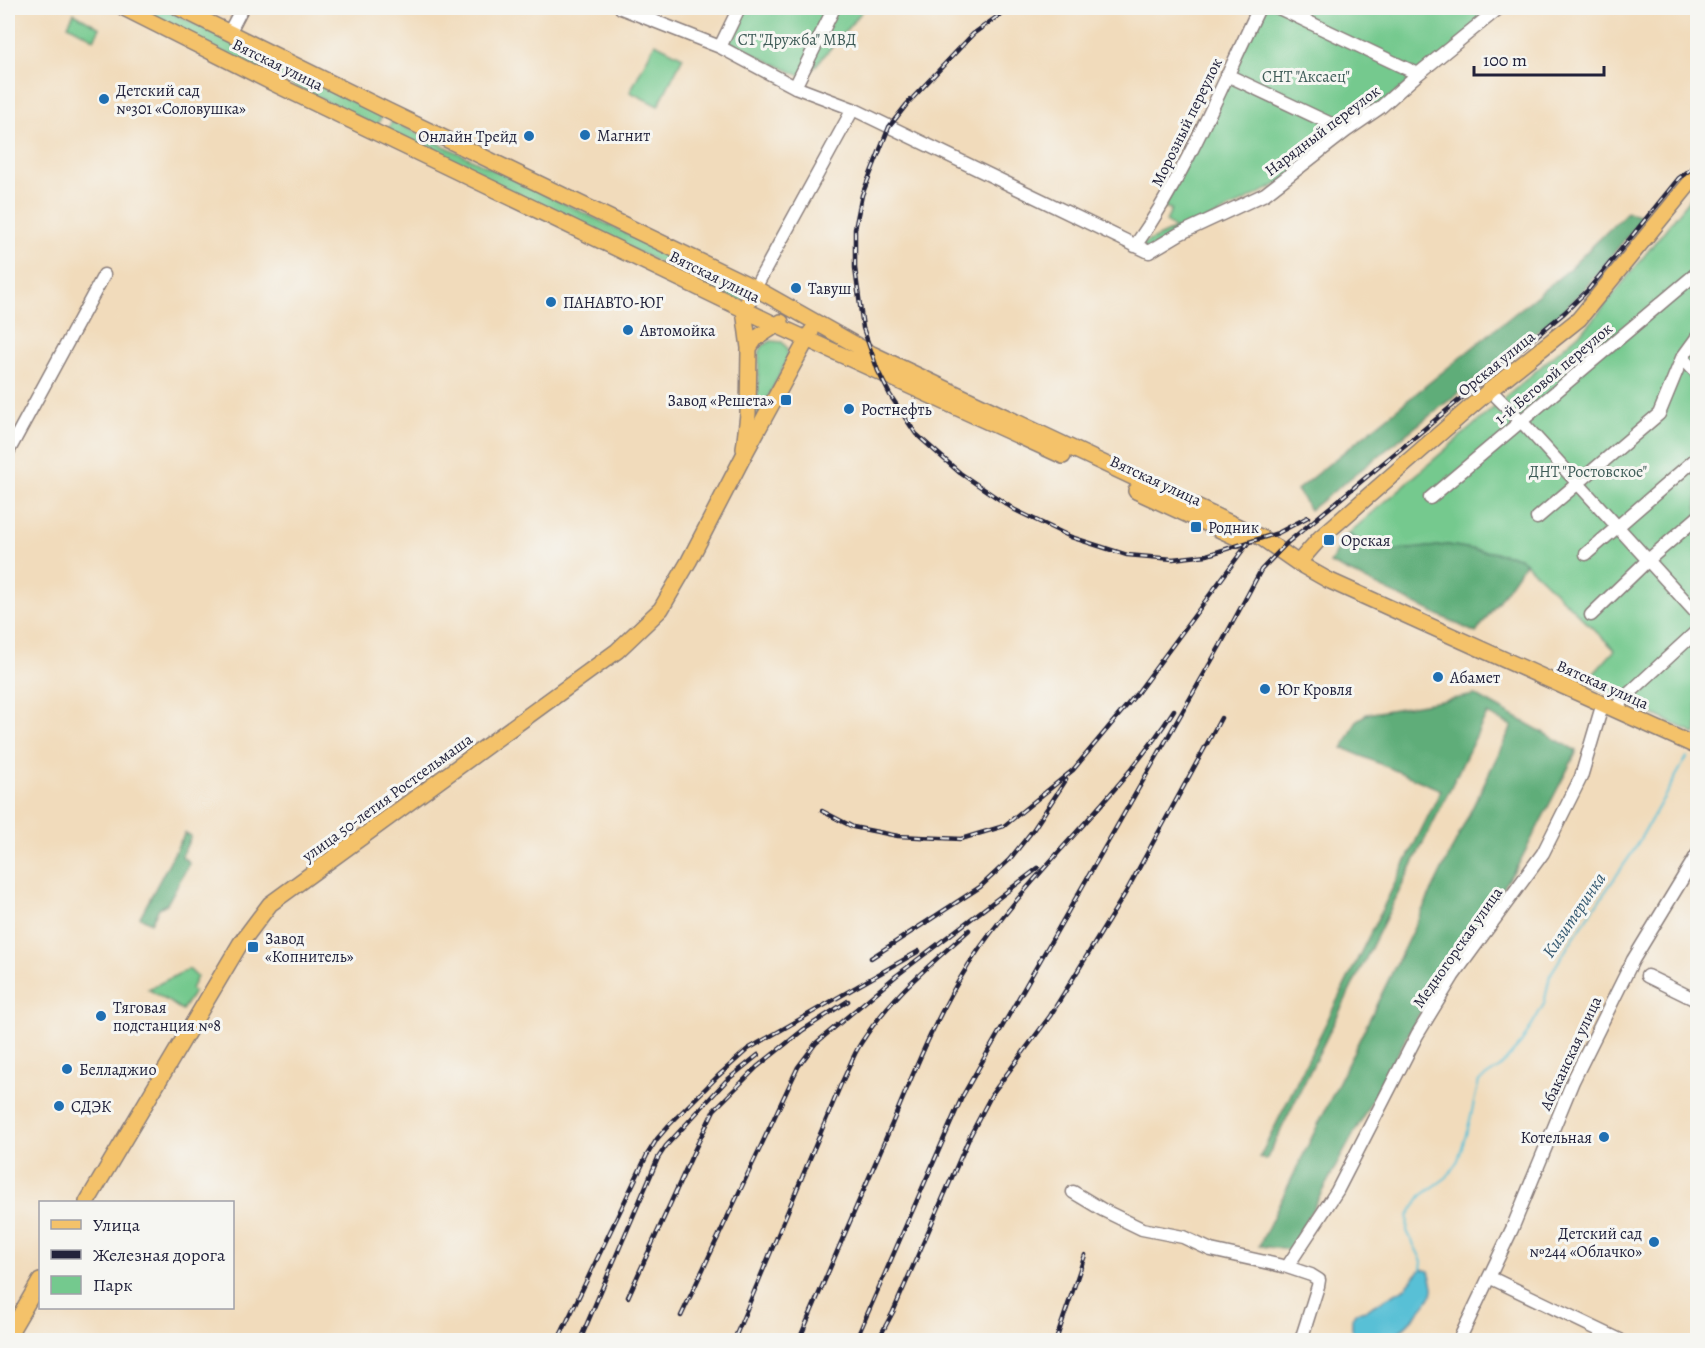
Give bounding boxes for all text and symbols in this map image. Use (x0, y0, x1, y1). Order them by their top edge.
park label: СТ "Дружба" МВД (738, 29, 856, 51)
street label: Вятская улица (229, 33, 327, 97)
scale bar (1474, 39, 1604, 77)
text: 100 m (1483, 48, 1527, 72)
street label: Морозный переулок (1146, 54, 1228, 191)
park label: СНТ "Аксаец" (1262, 66, 1350, 88)
place label: Детский сад №301 «Соловушка» (116, 80, 246, 120)
street label: Нарядный переулок (1260, 80, 1385, 181)
marker: Детский сад №301 «Соловушка» (97, 92, 111, 106)
place label: Магнит (597, 125, 650, 147)
place label: Онлайн Трейд (418, 126, 517, 148)
marker: Магнит (578, 128, 592, 142)
marker: Онлайн Трейд (522, 129, 536, 143)
street label: Вятская улица (666, 245, 764, 309)
place label: Тавуш (808, 278, 851, 300)
marker: Тавуш (789, 281, 803, 295)
place label: ПАНАВТО-ЮГ (563, 292, 663, 314)
marker: ПАНАВТО-ЮГ (544, 295, 558, 309)
street label: 1-й Беговой переулок (1490, 318, 1617, 430)
place label: Автомойка (639, 320, 716, 342)
marker: Автомойка (621, 323, 635, 337)
street label: Орская улица (1453, 325, 1540, 402)
place label: Завод «Решета» (668, 390, 774, 412)
marker: Завод «Решета» (779, 393, 793, 407)
place label: Ростнефть (861, 399, 932, 421)
marker: Ростнефть (842, 402, 856, 416)
street label: Вятская улица (1106, 450, 1205, 512)
park label: ДНТ "Ростовское" (1529, 461, 1647, 483)
place label: Родник (1208, 517, 1259, 539)
marker: Родник (1189, 520, 1203, 534)
place label: Орская (1341, 530, 1391, 552)
marker: Орская (1322, 533, 1336, 547)
street label: Вятская улица (1553, 655, 1653, 715)
place label: Абамет (1449, 667, 1500, 689)
marker: Абамет (1431, 670, 1445, 684)
place label: Юг Кровля (1277, 679, 1353, 701)
marker: Юг Кровля (1258, 682, 1272, 696)
street label: улица 50-летия Ростсельмаша (297, 728, 478, 868)
water label: Кизитеринка (1537, 868, 1611, 962)
street label: Медногорская улица (1408, 882, 1508, 1012)
place label: Завод «Копнитель» (265, 928, 354, 968)
marker: Завод «Копнитель» (246, 940, 260, 954)
street label: Абаканская улица (1534, 992, 1607, 1115)
place label: Тяговая подстанция №8 (113, 997, 221, 1037)
marker: Тяговая подстанция №8 (94, 1009, 108, 1023)
place label: Белладжио (79, 1059, 156, 1081)
marker: Белладжио (60, 1062, 74, 1076)
place label: СДЭК (71, 1096, 112, 1118)
marker: СДЭК (52, 1099, 66, 1113)
place label: Котельная (1520, 1127, 1592, 1149)
marker: Котельная (1597, 1130, 1611, 1144)
legend (39, 1201, 234, 1309)
text: Улица (93, 1213, 141, 1237)
place label: Детский сад №244 «Облачко» (1529, 1223, 1642, 1263)
marker: Детский сад №244 «Облачко» (1647, 1235, 1661, 1249)
text: Железная дорога (93, 1243, 226, 1267)
text: Парк (93, 1273, 133, 1297)

